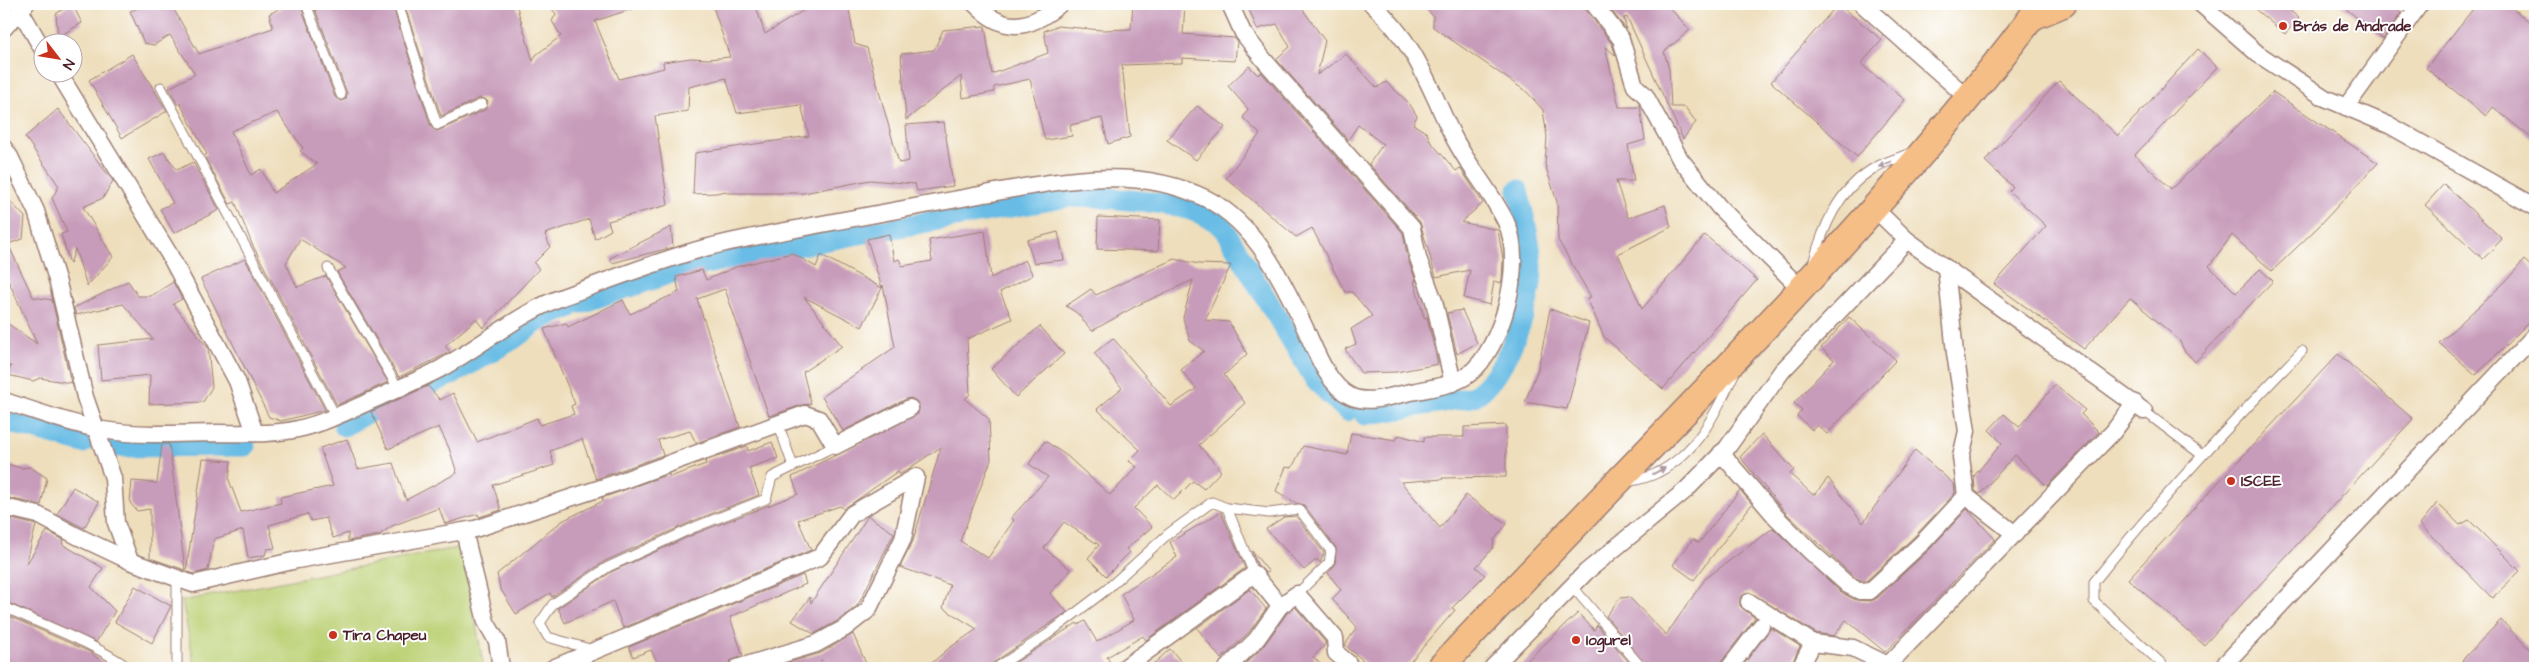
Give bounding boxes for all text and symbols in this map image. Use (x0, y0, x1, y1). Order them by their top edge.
place label: Brás de Andrade (2293, 16, 2411, 37)
marker: Brás de Andrade (2277, 20, 2289, 32)
north arrow (32, 32, 82, 82)
text: N (57, 55, 79, 73)
one-way arrow (1878, 160, 1892, 168)
one-way arrow (1651, 467, 1666, 475)
place label: ISCEE (2241, 471, 2281, 492)
marker: ISCEE (2225, 475, 2237, 487)
place label: Tira Chapeu (342, 625, 427, 646)
marker: Tira Chapeu (327, 629, 339, 641)
place label: Iogurel (1586, 630, 1631, 653)
marker: Iogurel (1570, 634, 1582, 646)

